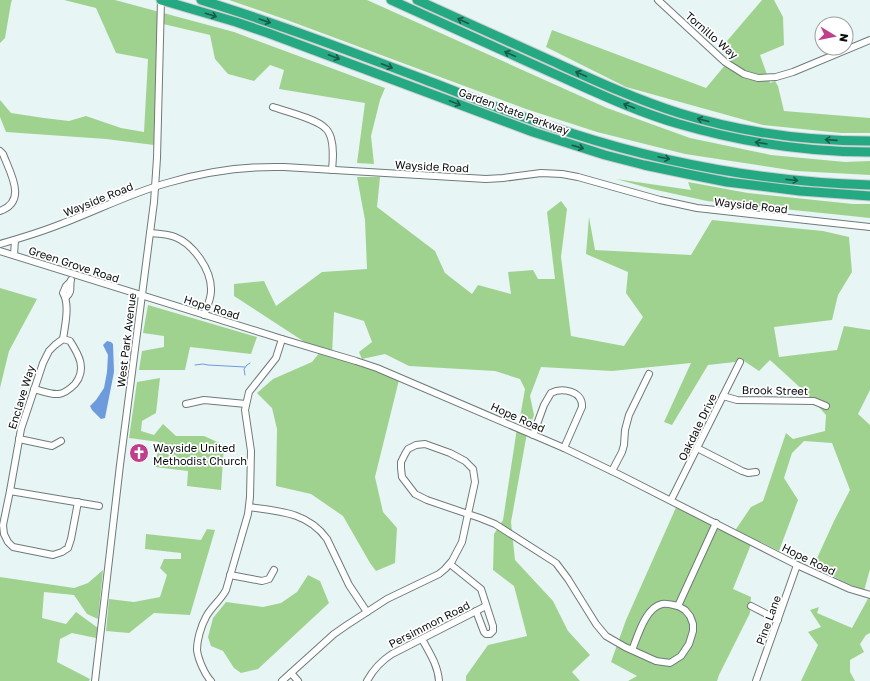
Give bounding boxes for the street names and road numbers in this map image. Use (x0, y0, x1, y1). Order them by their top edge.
street label: Tornillo Way (683, 9, 741, 61)
street label: Garden State Parkway (457, 85, 571, 137)
street label: Wayside Road (395, 158, 469, 174)
street label: Wayside Road (61, 179, 135, 219)
street label: Wayside Road (714, 195, 788, 215)
street label: Green Grove Road (27, 243, 121, 285)
street label: West Park Avenue (114, 292, 138, 388)
street label: Hope Road (182, 292, 242, 322)
street label: Enclave Way (5, 363, 37, 431)
street label: Brook Street (742, 383, 808, 397)
street label: Oakdale Drive (675, 391, 719, 463)
street label: Hope Road (489, 399, 547, 435)
street label: Hope Road (780, 540, 838, 578)
street label: Pine Lane (753, 593, 783, 647)
street label: Persimmon Road (386, 598, 472, 650)

